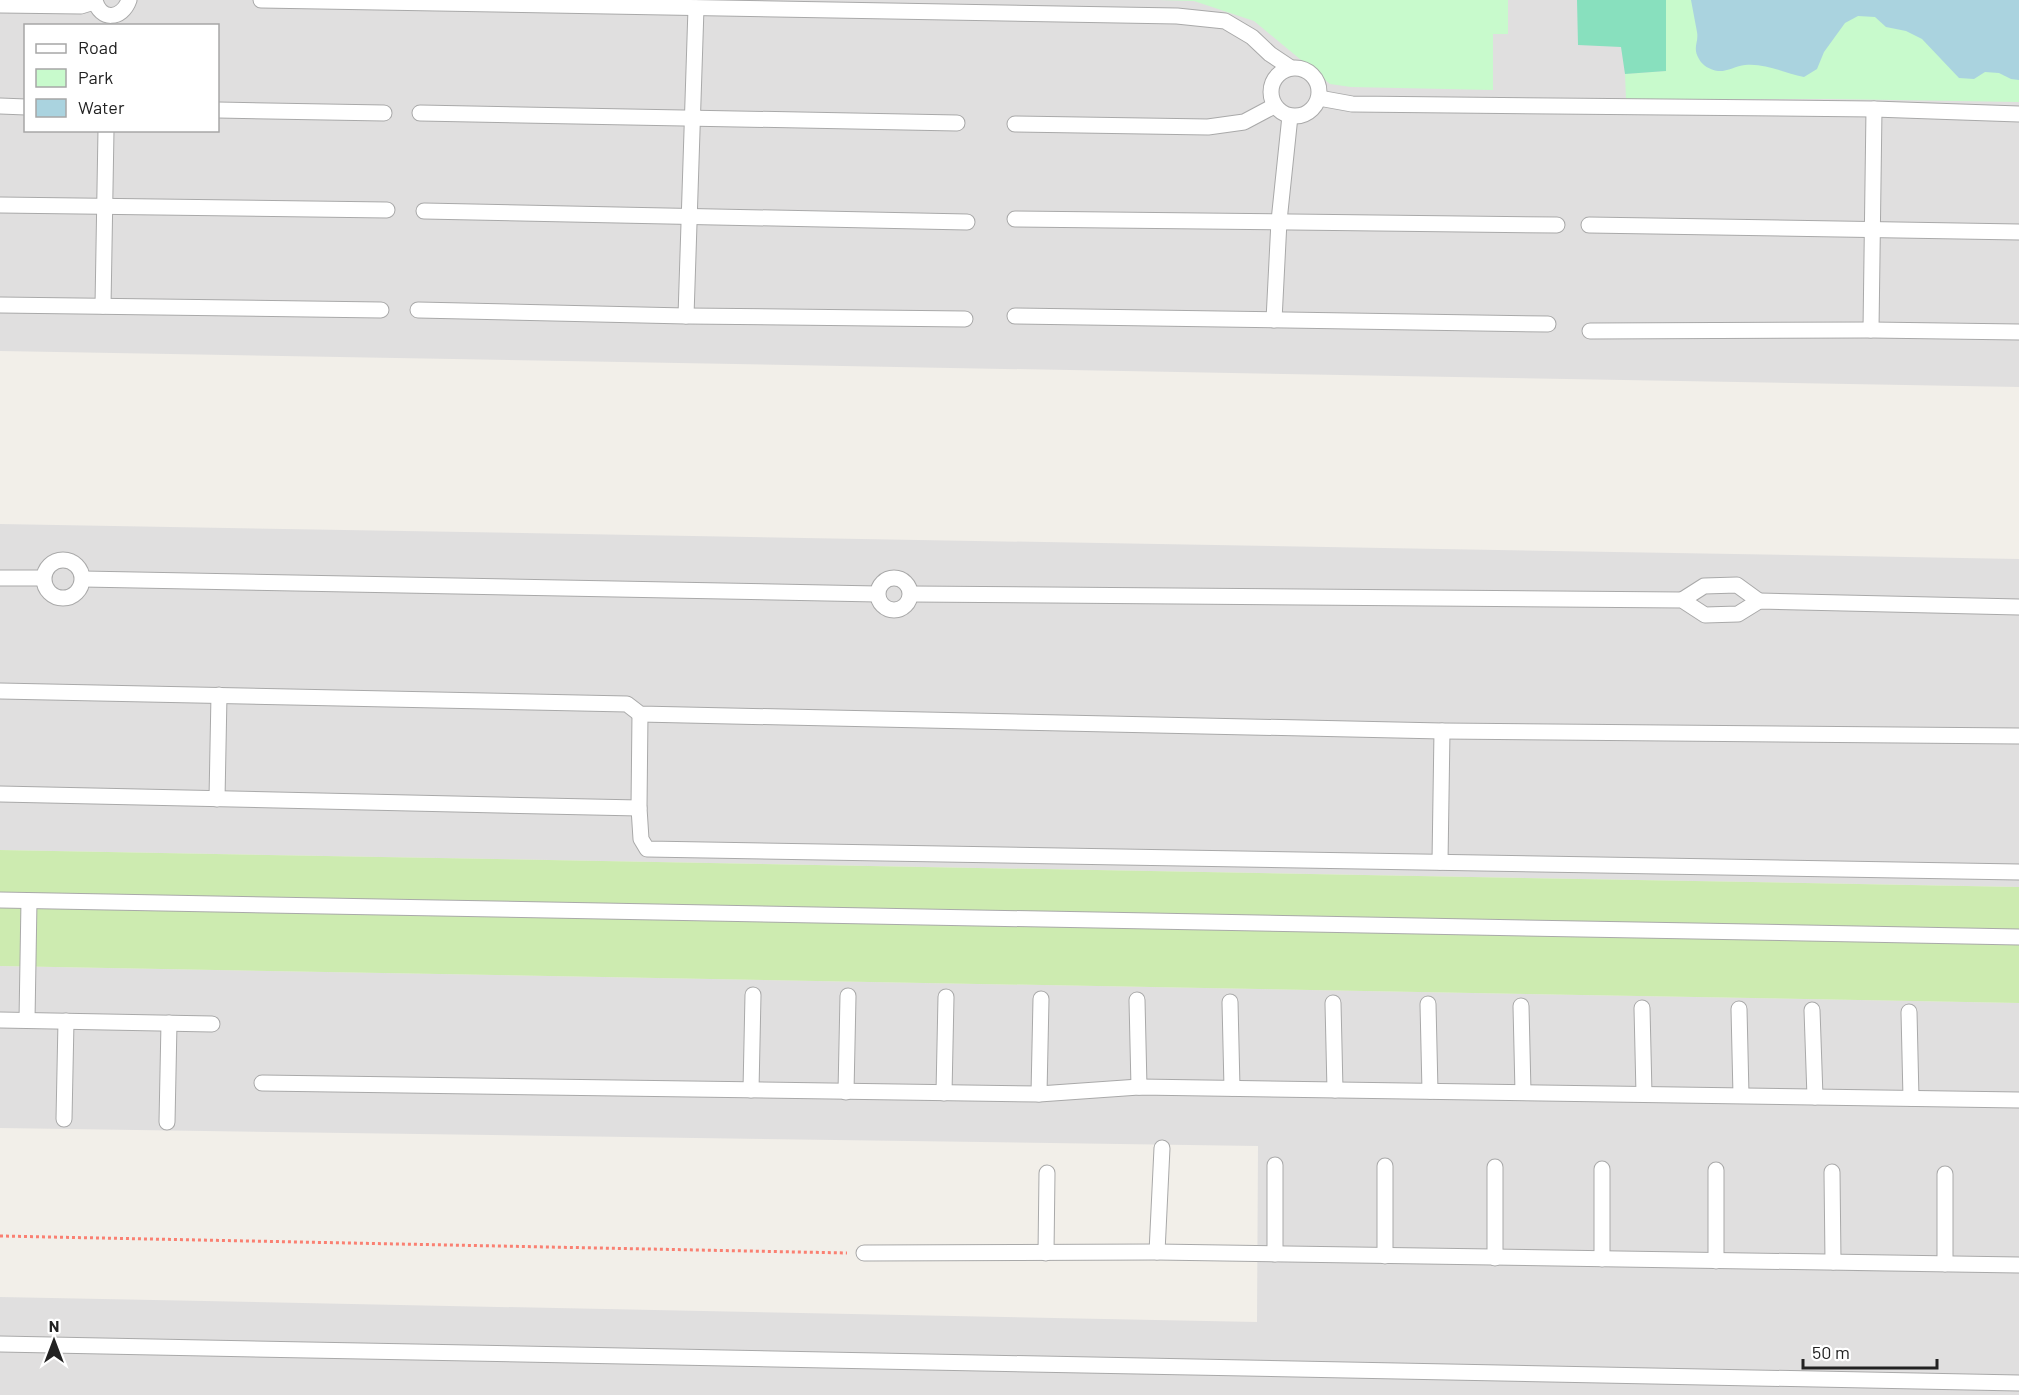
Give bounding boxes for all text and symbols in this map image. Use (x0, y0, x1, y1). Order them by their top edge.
legend (24, 24, 219, 132)
text: Road (78, 36, 118, 58)
text: Park (78, 66, 113, 88)
text: Water (78, 96, 125, 118)
north arrow (24, 1311, 84, 1371)
text: N (49, 1316, 59, 1335)
scale bar (1803, 1332, 1936, 1370)
text: 50 m (1812, 1341, 1850, 1363)

